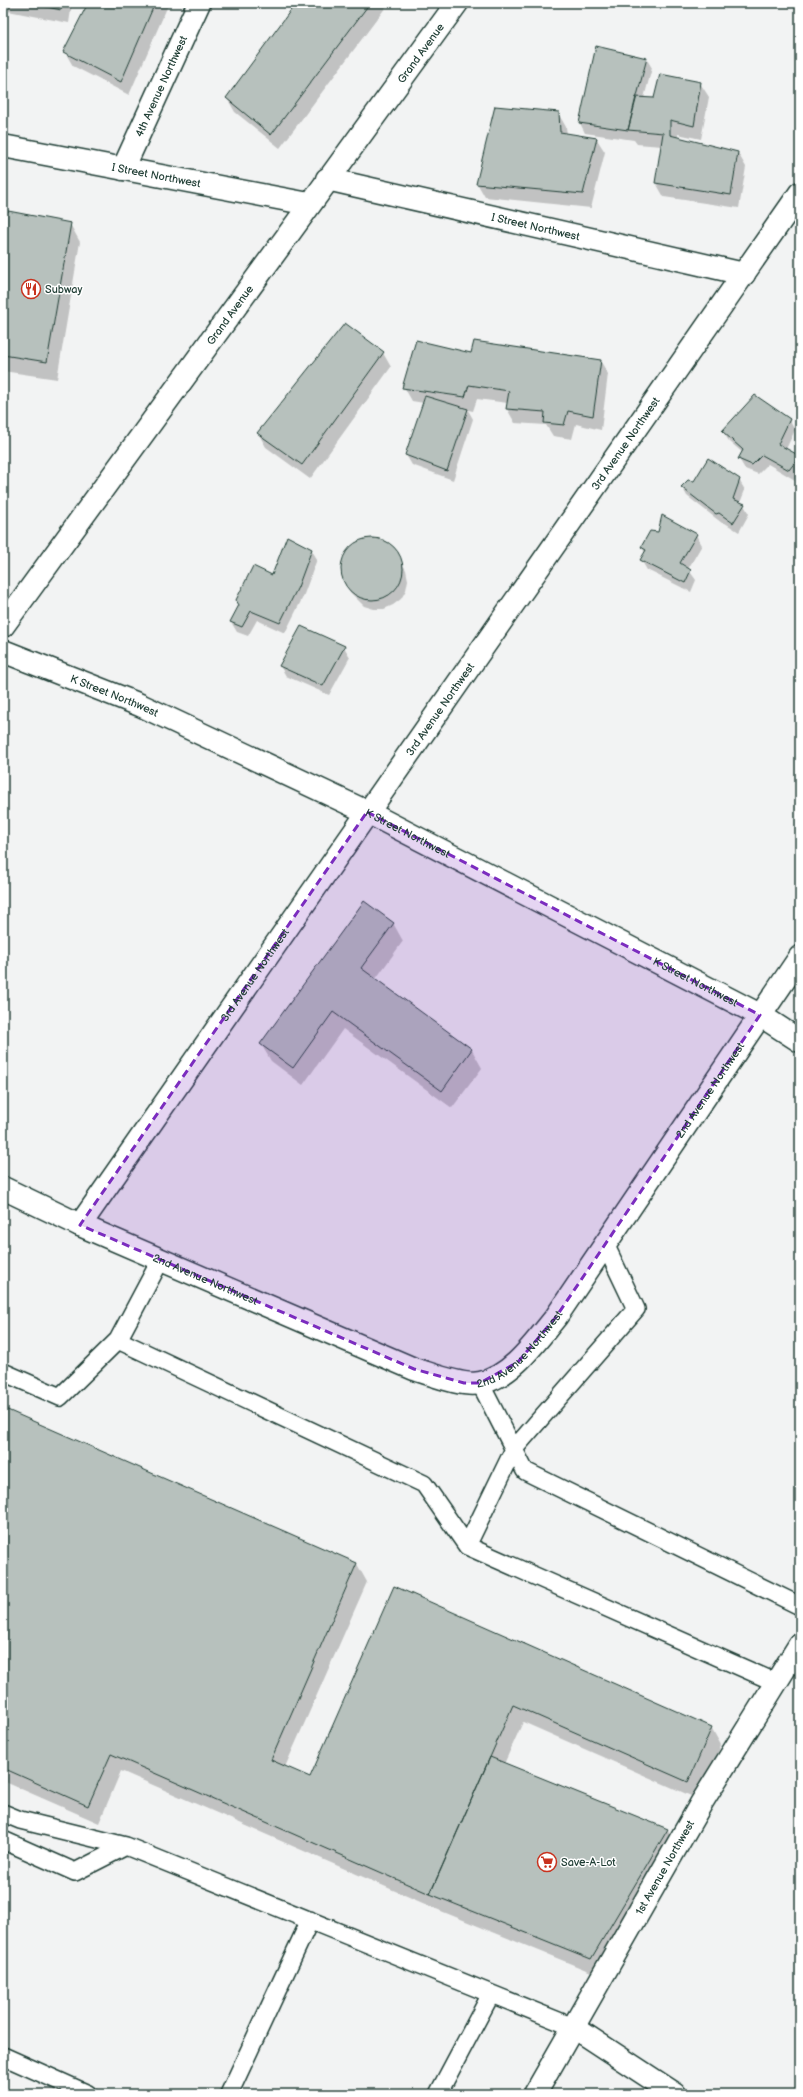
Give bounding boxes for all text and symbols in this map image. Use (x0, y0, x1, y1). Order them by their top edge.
street label: Grand Avenue (395, 21, 447, 86)
street label: 4th Avenue Northwest (133, 33, 190, 139)
street label: I Street Northwest (111, 161, 202, 190)
street label: I Street Northwest (490, 211, 582, 244)
restaurant icon: Subway (20, 278, 42, 300)
street label: Grand Avenue (204, 282, 257, 348)
place label: Subway (45, 283, 82, 296)
street label: 3rd Avenue Northwest (589, 394, 663, 493)
street label: 3rd Avenue Northwest (403, 660, 478, 758)
street label: K Street Northwest (68, 672, 161, 720)
street label: K Street Northwest (363, 806, 453, 861)
street label: 3rd Avenue Northwest (218, 926, 292, 1024)
street label: K Street Northwest (651, 955, 741, 1010)
street label: 2nd Avenue Northwest (673, 1040, 748, 1141)
street label: 2nd Avenue Northwest (151, 1251, 260, 1308)
street label: 2nd Avenue Northwest (475, 1308, 566, 1391)
street label: 1st Avenue Northwest (633, 1818, 697, 1917)
supermarket icon: Save-A-Lot (536, 1851, 558, 1873)
place label: Save-A-Lot (561, 1856, 616, 1869)

